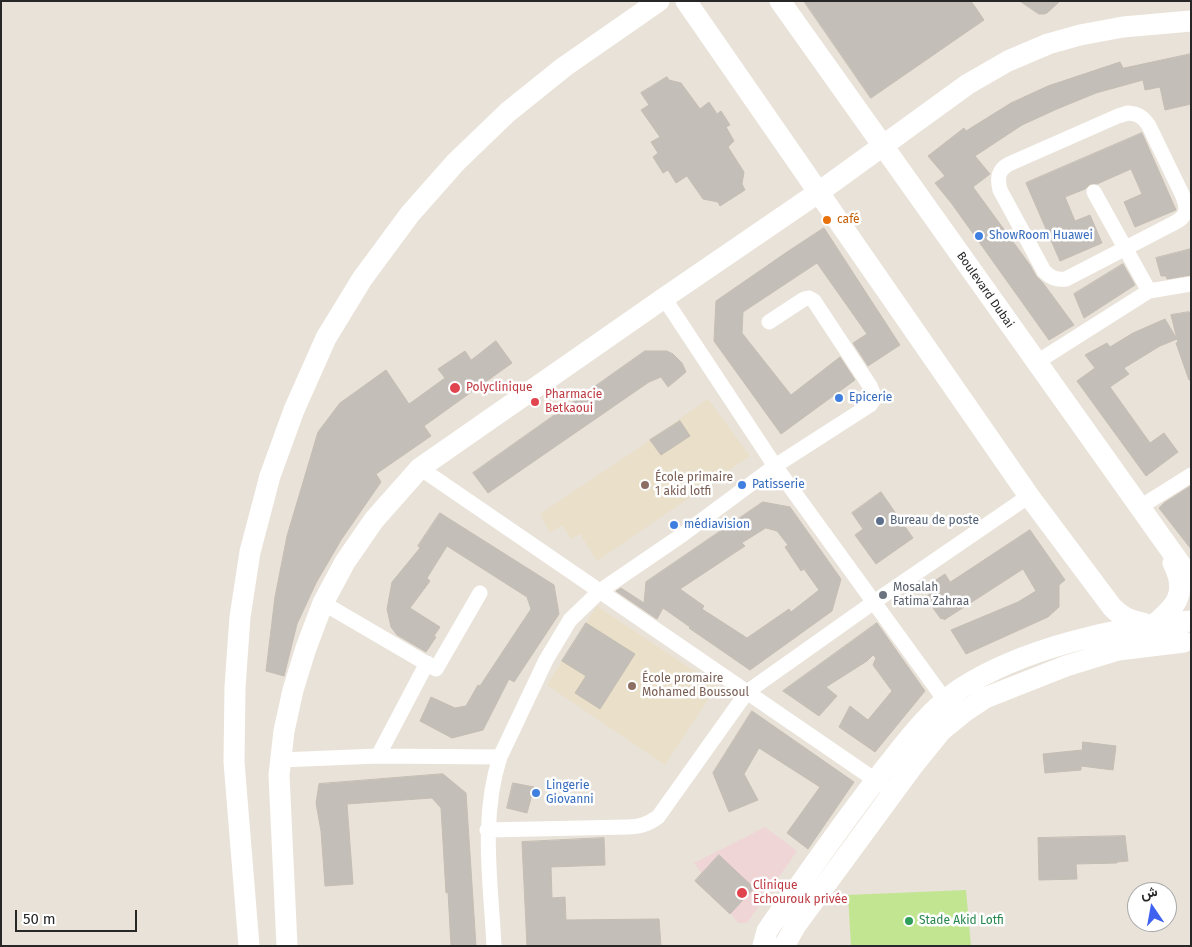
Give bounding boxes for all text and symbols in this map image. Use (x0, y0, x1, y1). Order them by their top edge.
place label: café (837, 213, 860, 227)
marker: café (821, 214, 833, 226)
place label: ShowRoom Huawei (989, 229, 1093, 243)
marker: ShowRoom Huawei (973, 230, 985, 242)
street label: Boulevard Dubai (953, 249, 1017, 331)
marker: Polyclinique (448, 381, 462, 395)
place label: Polyclinique (466, 381, 533, 395)
place label: Pharmacie Betkaoui (545, 388, 602, 416)
place label: Epicerie (849, 391, 892, 405)
marker: Epicerie (833, 392, 845, 404)
marker: Pharmacie Betkaoui (529, 396, 541, 408)
place label: École primaire 1 akid lotfi (655, 471, 733, 499)
place label: Patisserie (752, 478, 805, 492)
marker: École primaire 1 akid lotfi (639, 479, 651, 491)
marker: Patisserie (736, 479, 748, 491)
place label: Bureau de poste (890, 514, 979, 528)
marker: Bureau de poste (874, 515, 886, 527)
place label: médiavision (684, 518, 750, 532)
marker: médiavision (668, 519, 680, 531)
place label: Mosalah Fatima Zahraa (893, 581, 969, 609)
marker: Mosalah Fatima Zahraa (877, 589, 889, 601)
place label: École promaire Mohamed Boussoul (642, 672, 749, 700)
marker: École promaire Mohamed Boussoul (626, 680, 638, 692)
place label: Lingerie Giovanni (546, 779, 594, 807)
marker: Lingerie Giovanni (530, 787, 542, 799)
place label: Clinique Echourouk privée (753, 879, 848, 907)
north arrow (1127, 882, 1177, 932)
text: ش (1139, 883, 1159, 903)
marker: Clinique Echourouk privée (735, 886, 749, 900)
scale bar (18, 900, 140, 932)
text: 50 m (23, 910, 56, 928)
place label: Stade Akid Lotfi (919, 914, 1004, 928)
marker: Stade Akid Lotfi (903, 915, 915, 927)

